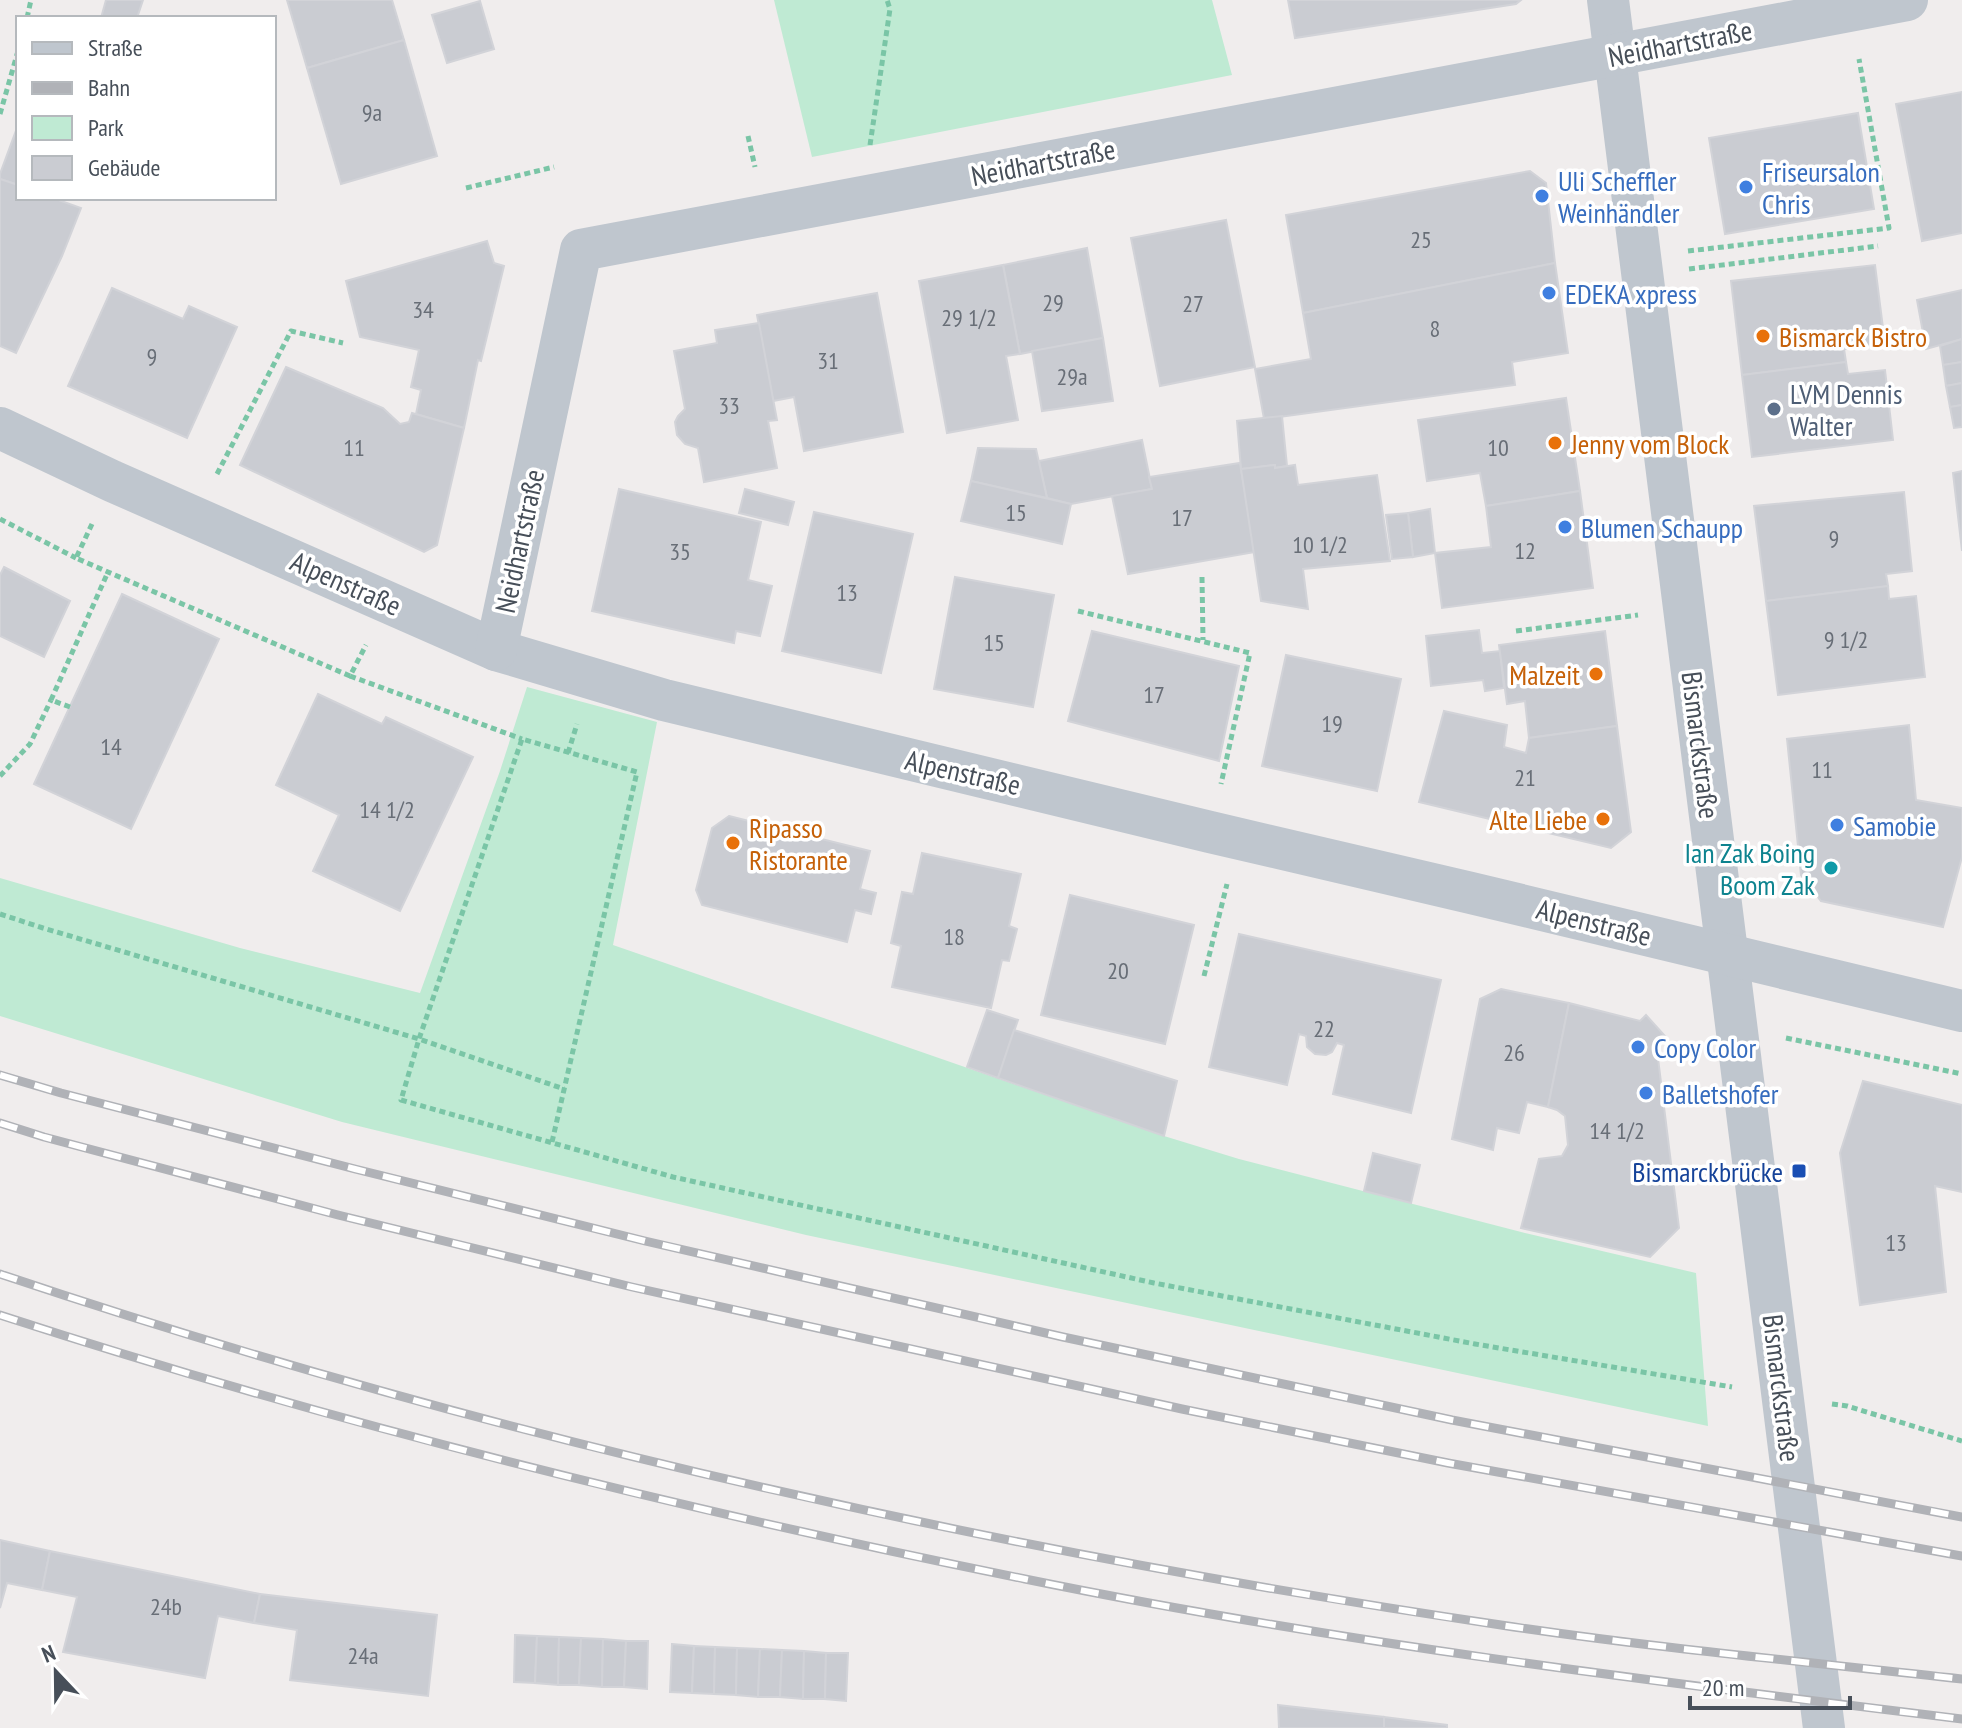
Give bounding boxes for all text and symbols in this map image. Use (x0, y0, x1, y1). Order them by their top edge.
street label: Neidhartstraße (1605, 11, 1755, 75)
legend (16, 16, 276, 200)
text: Straße (88, 32, 143, 63)
text: Bahn (88, 72, 130, 103)
house number: 9a (362, 97, 382, 128)
text: Park (88, 112, 124, 143)
street label: Neidhartstraße (968, 130, 1118, 194)
text: Gebäude (88, 152, 160, 183)
place label: Friseursalon Chris (1762, 153, 1880, 222)
place label: Uli Scheffler Weinhändler (1558, 162, 1680, 231)
marker: Friseursalon Chris (1737, 178, 1755, 196)
marker: Uli Scheffler Weinhändler (1533, 187, 1551, 205)
house number: 25 (1410, 224, 1432, 255)
place label: EDEKA xpress (1565, 275, 1697, 312)
marker: EDEKA xpress (1540, 284, 1558, 302)
house number: 29 (1042, 287, 1064, 318)
house number: 27 (1182, 288, 1204, 319)
house number: 34 (412, 294, 434, 325)
house number: 29 1/2 (941, 302, 997, 333)
house number: 8 (1430, 313, 1440, 344)
place label: Bismarck Bistro (1779, 318, 1927, 355)
marker: Bismarck Bistro (1754, 327, 1772, 345)
house number: 9 (147, 341, 157, 372)
house number: 31 (817, 345, 839, 376)
house number: 29a (1056, 361, 1088, 392)
place label: LVM Dennis Walter (1790, 375, 1902, 444)
house number: 33 (718, 390, 740, 421)
marker: LVM Dennis Walter (1765, 400, 1783, 418)
place label: Jenny vom Block (1570, 425, 1729, 462)
house number: 11 (343, 432, 365, 463)
house number: 10 (1487, 432, 1509, 463)
marker: Jenny vom Block (1546, 434, 1564, 452)
street label: Neidhartstraße (486, 466, 552, 616)
house number: 15 (1005, 497, 1027, 528)
house number: 17 (1171, 502, 1193, 533)
place label: Blumen Schaupp (1581, 509, 1743, 546)
marker: Blumen Schaupp (1556, 518, 1574, 536)
house number: 9 (1829, 523, 1839, 554)
house number: 10 1/2 (1292, 529, 1348, 560)
house number: 12 (1514, 535, 1536, 566)
house number: 35 (669, 536, 691, 567)
street label: Alpenstraße (285, 542, 407, 624)
house number: 13 (836, 577, 858, 608)
house number: 9 1/2 (1824, 624, 1868, 655)
house number: 15 (983, 627, 1005, 658)
place label: Malzeit (1509, 656, 1580, 693)
marker: Malzeit (1587, 665, 1605, 683)
street label: Bismarckstraße (1674, 669, 1728, 821)
house number: 17 (1143, 679, 1165, 710)
house number: 19 (1321, 708, 1343, 739)
house number: 14 (100, 731, 122, 762)
street label: Alpenstraße (902, 741, 1024, 803)
house number: 11 (1811, 754, 1833, 785)
house number: 21 (1514, 762, 1536, 793)
house number: 14 1/2 (359, 794, 415, 825)
place label: Alte Liebe (1489, 801, 1587, 838)
place label: Samobie (1853, 807, 1936, 844)
place label: Ripasso Ristorante (749, 809, 848, 878)
marker: Alte Liebe (1594, 810, 1612, 828)
marker: Samobie (1828, 816, 1846, 834)
marker: Ripasso Ristorante (724, 834, 742, 852)
place label: Ian Zak Boing Boom Zak (1685, 834, 1815, 903)
marker: Ian Zak Boing Boom Zak (1822, 859, 1840, 877)
street label: Alpenstraße (1533, 890, 1655, 954)
house number: 18 (943, 921, 965, 952)
house number: 20 (1107, 955, 1129, 986)
house number: 22 (1313, 1013, 1335, 1044)
place label: Copy Color (1654, 1029, 1756, 1066)
house number: 26 (1503, 1037, 1525, 1068)
marker: Copy Color (1629, 1038, 1647, 1056)
place label: Balletshofer (1662, 1075, 1779, 1112)
marker: Balletshofer (1637, 1084, 1655, 1102)
house number: 14 1/2 (1589, 1115, 1645, 1146)
place label: Bismarckbrücke (1632, 1153, 1783, 1190)
marker: Bismarckbrücke (1790, 1162, 1808, 1180)
house number: 13 (1885, 1227, 1907, 1258)
street label: Bismarckstraße (1755, 1312, 1809, 1464)
house number: 24b (150, 1591, 182, 1622)
north arrow (16, 1632, 96, 1712)
text: N (38, 1638, 59, 1669)
house number: 24a (347, 1640, 379, 1671)
scale bar (1690, 1660, 1850, 1710)
text: 20 m (1702, 1672, 1744, 1703)

